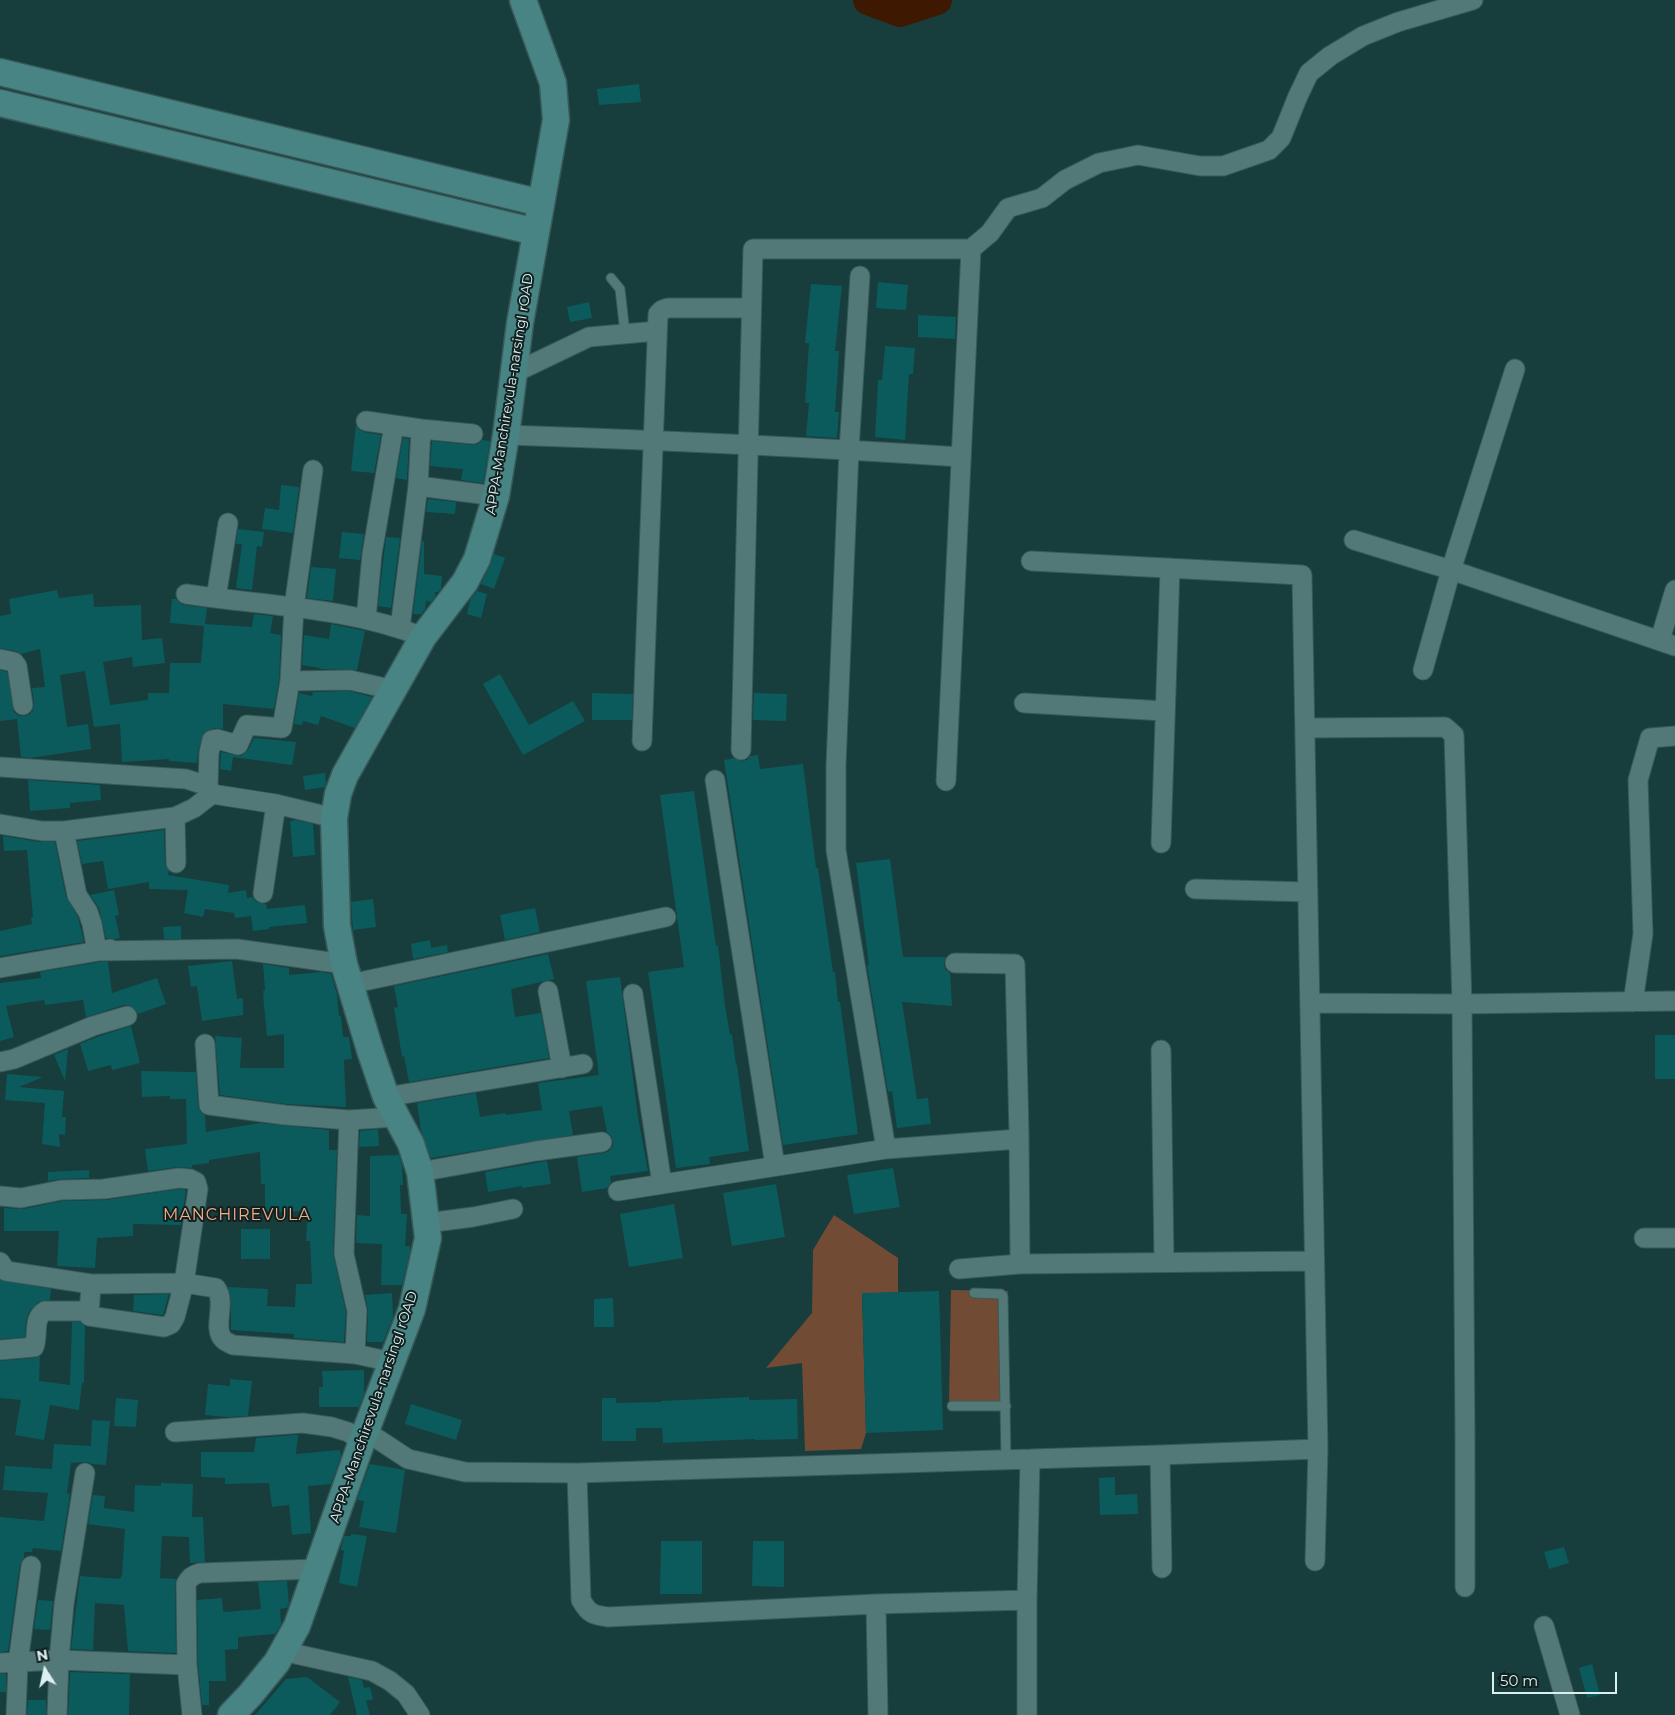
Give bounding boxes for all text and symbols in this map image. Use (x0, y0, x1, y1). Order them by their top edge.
street label: APPA-Manchirevula-narsingI rOAD (483, 272, 537, 516)
district label: MANCHIREVULA (162, 1205, 312, 1225)
street label: APPA-Manchirevula-narsingI rOAD (326, 1289, 422, 1525)
north arrow (20, 1645, 70, 1695)
text: N (35, 1645, 50, 1665)
scale bar (1495, 1662, 1620, 1694)
text: 50 m (1500, 1671, 1538, 1690)

